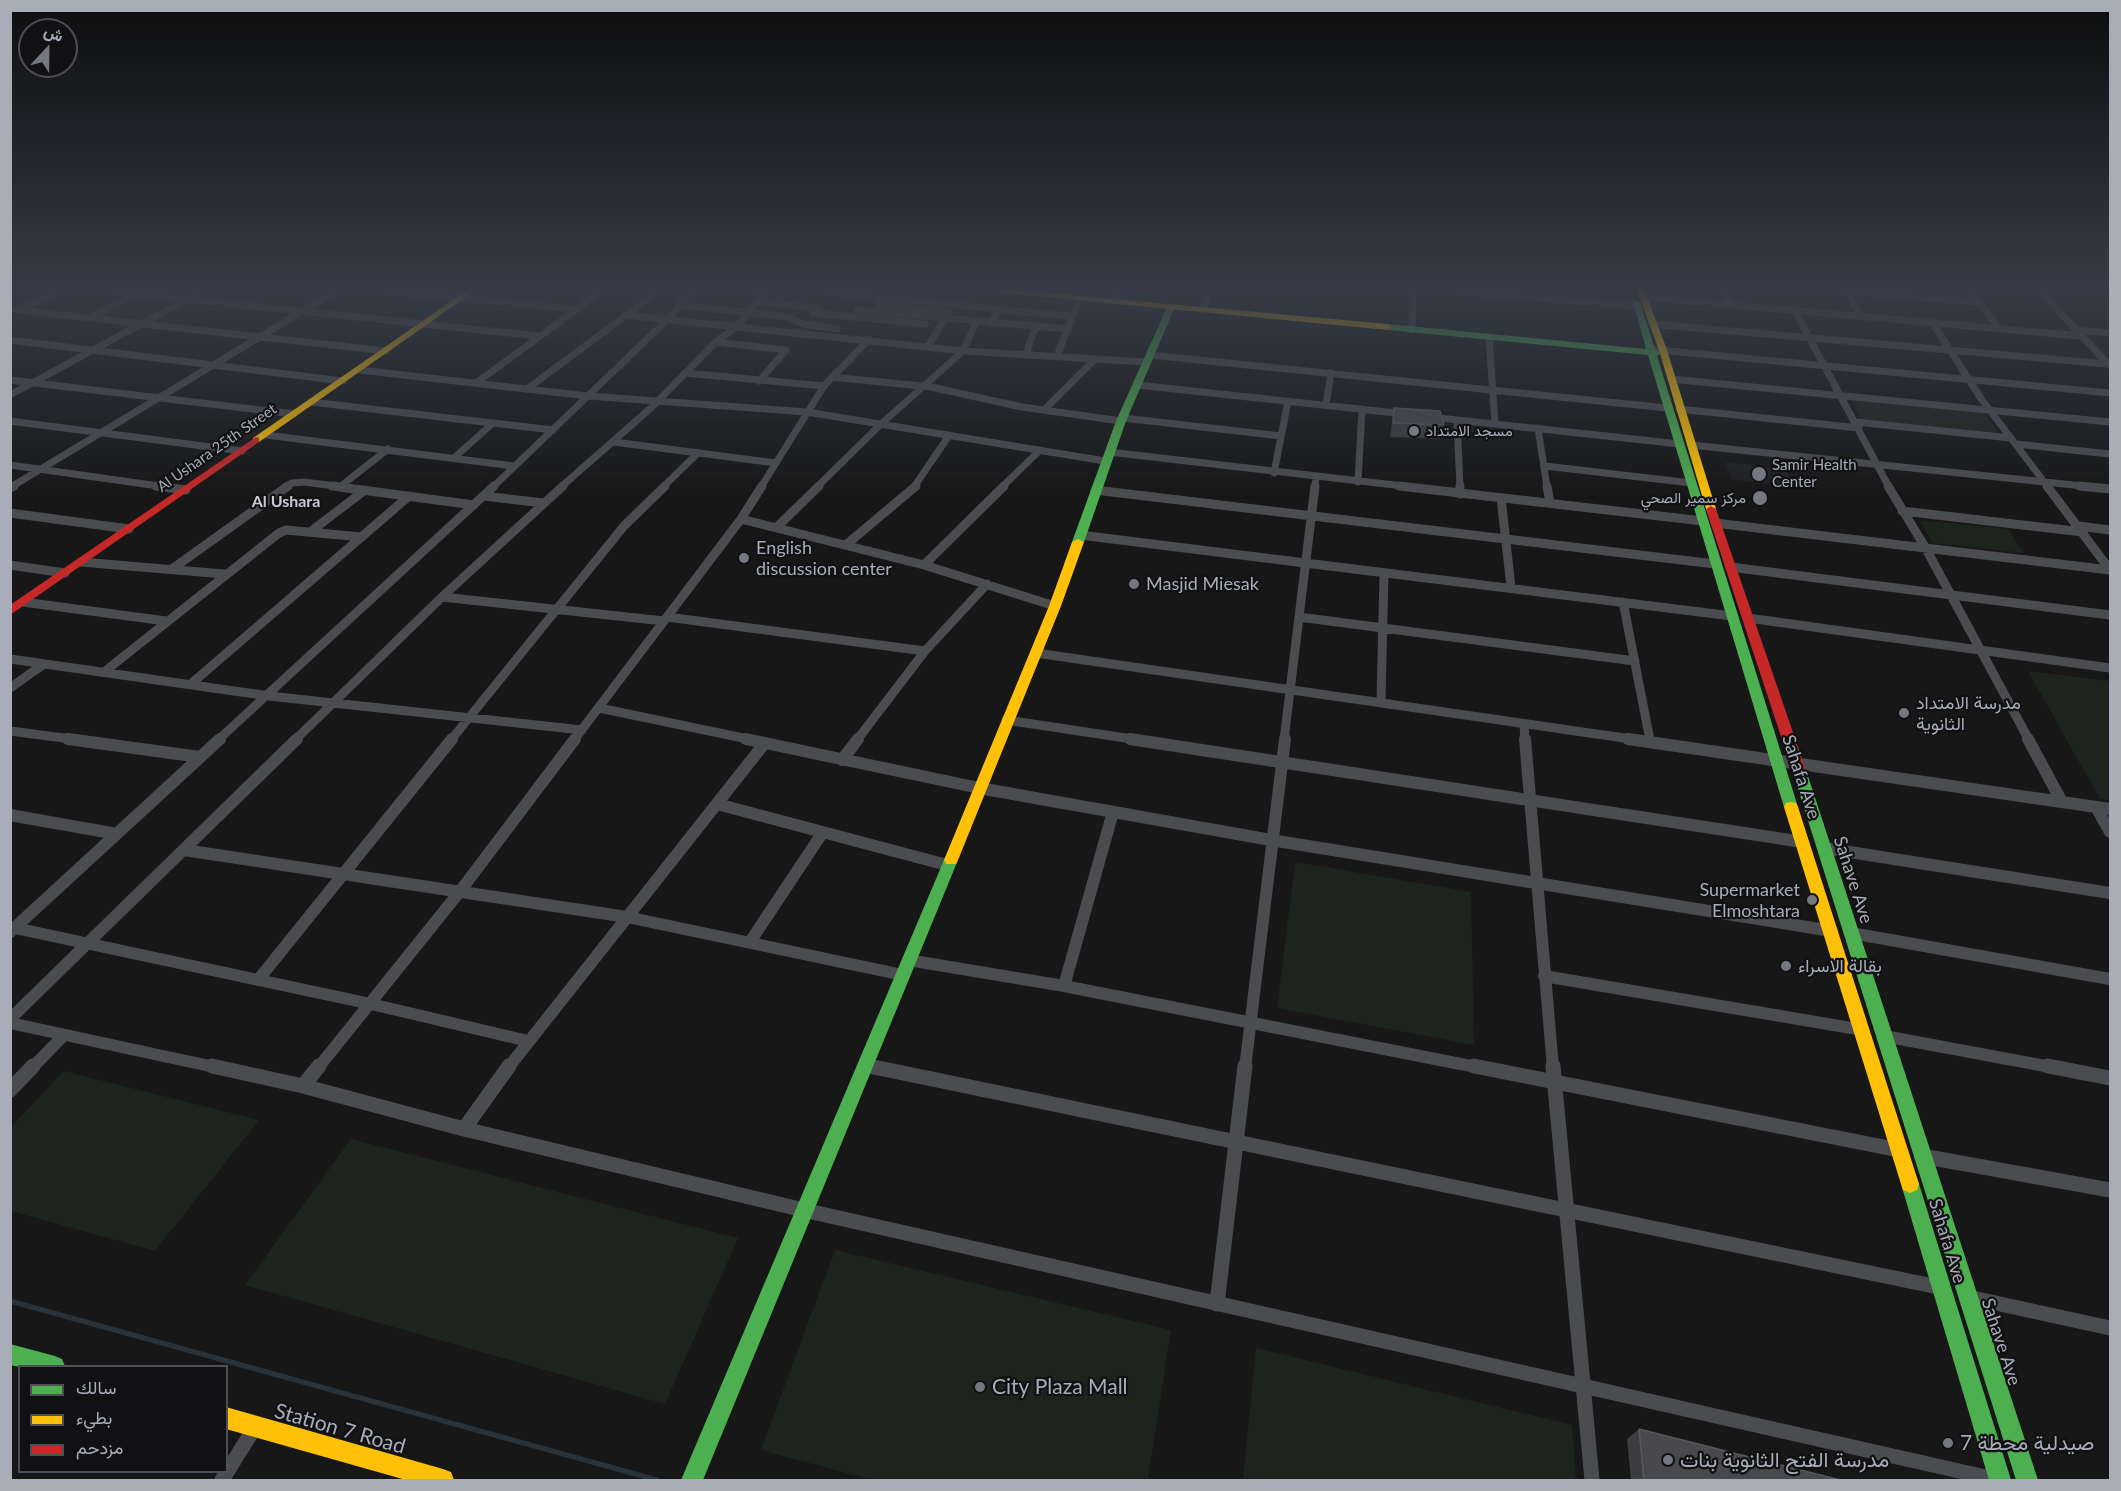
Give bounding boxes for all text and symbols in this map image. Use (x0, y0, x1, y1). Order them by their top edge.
north arrow (18, 18, 78, 78)
text: ش (42, 20, 67, 45)
street label: Al Ushara 25th Street (154, 400, 280, 496)
place label: مسجد الامتداد (1426, 422, 1513, 440)
marker: مسجد الامتداد (1407, 424, 1421, 438)
place label: Samir Health Center (1772, 456, 1857, 491)
marker: Samir Health Center (1750, 465, 1768, 483)
place label: مركز سمير الصحي (1641, 489, 1746, 507)
marker: مركز سمير الصحي (1751, 489, 1769, 507)
district label: Al Ushara (252, 492, 320, 512)
place label: English discussion center (756, 537, 892, 580)
marker: English discussion center (737, 551, 751, 565)
place label: Masjid Miesak (1146, 573, 1259, 595)
marker: Masjid Miesak (1127, 577, 1141, 591)
place label: مدرسة الامتداد الثانوية (1916, 692, 2021, 734)
marker: مدرسة الامتداد الثانوية (1897, 706, 1911, 720)
street label: Sahafa Ave (1777, 732, 1825, 822)
street label: Sahave Ave (1829, 834, 1877, 926)
place label: Supermarket Elmoshtara (1699, 879, 1800, 922)
marker: Supermarket Elmoshtara (1805, 893, 1819, 907)
place label: بقالة الاسراء (1798, 955, 1882, 977)
marker: بقالة الاسراء (1779, 959, 1793, 973)
street label: Sahafa Ave (1924, 1196, 1970, 1286)
street label: Sahave Ave (1977, 1296, 2025, 1388)
legend (18, 1365, 228, 1473)
place label: City Plaza Mall (992, 1374, 1128, 1400)
text: سالك (76, 1376, 116, 1398)
marker: City Plaza Mall (973, 1380, 987, 1394)
street label: Station 7 Road (272, 1398, 408, 1460)
text: بطيء (76, 1406, 112, 1428)
place label: صيدلية محطة 7 (1960, 1430, 2094, 1456)
text: مزدحم (76, 1436, 123, 1458)
marker: صيدلية محطة 7 (1941, 1436, 1955, 1450)
place label: مدرسة الفتح الثانوية بنات (1680, 1447, 1889, 1473)
marker: مدرسة الفتح الثانوية بنات (1661, 1453, 1675, 1467)

